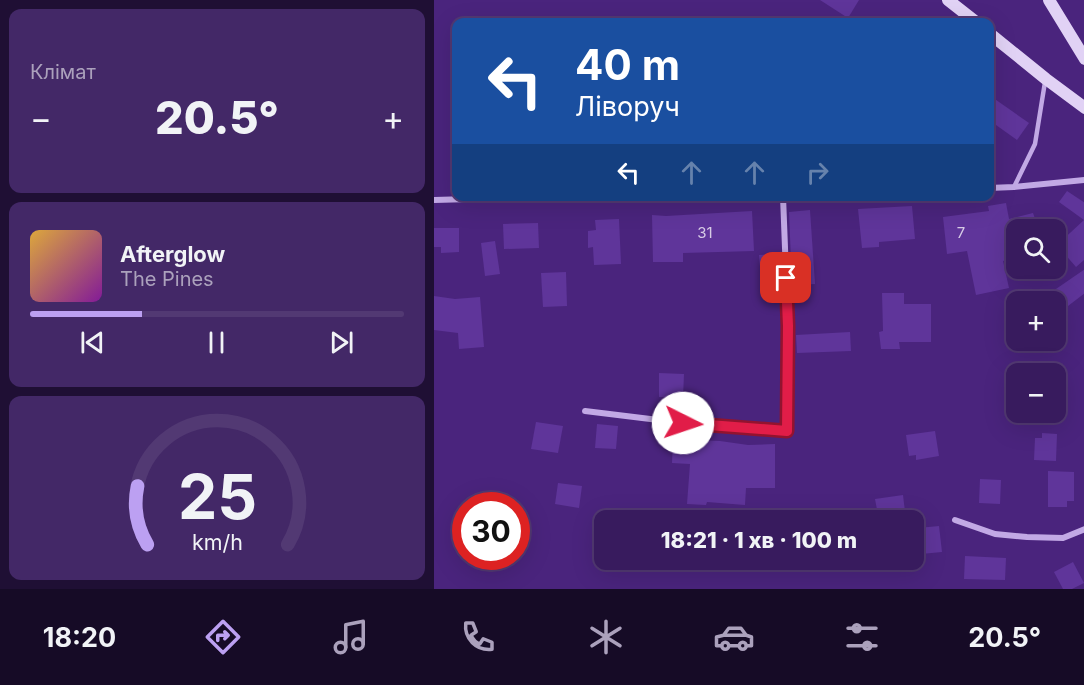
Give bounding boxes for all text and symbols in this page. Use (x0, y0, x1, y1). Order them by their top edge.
text: 40 m (575, 39, 680, 90)
icon: left (476, 42, 554, 120)
text: Клімат (30, 60, 96, 84)
text: 20.5° (155, 90, 279, 145)
text: Ліворуч (575, 90, 680, 123)
text: − (30, 98, 52, 138)
text: + (382, 98, 404, 138)
icon: left (612, 156, 645, 189)
icon: ahead (675, 156, 708, 189)
icon: ahead (738, 156, 771, 189)
icon: right (801, 156, 834, 189)
map controls (1006, 219, 1066, 423)
button: search (1006, 219, 1066, 279)
house number: 31 (697, 223, 713, 242)
house number: 7 (957, 223, 965, 242)
text: Afterglow (120, 241, 225, 267)
pin (760, 252, 811, 303)
icon: arrive (769, 261, 802, 294)
text: The Pines (120, 267, 214, 291)
button: + (1006, 291, 1066, 351)
icon: previous (76, 326, 109, 359)
icon: pause (200, 326, 233, 359)
icon: next (325, 326, 358, 359)
button: − (1006, 363, 1066, 423)
position arrow (651, 391, 715, 455)
text: 25 (177, 459, 257, 534)
speed limit sign: 30 (452, 492, 530, 570)
text: 18:21 · 1 хв · 100 m (661, 527, 857, 553)
text: km/h (192, 529, 242, 555)
icon: directions (202, 616, 244, 658)
icon: music (330, 616, 372, 658)
icon: phone (457, 616, 499, 658)
icon: climate (585, 616, 627, 658)
icon: car (713, 616, 755, 658)
icon: filters (841, 616, 883, 658)
text: 18:20 (43, 621, 116, 654)
text: 20.5° (968, 621, 1041, 654)

